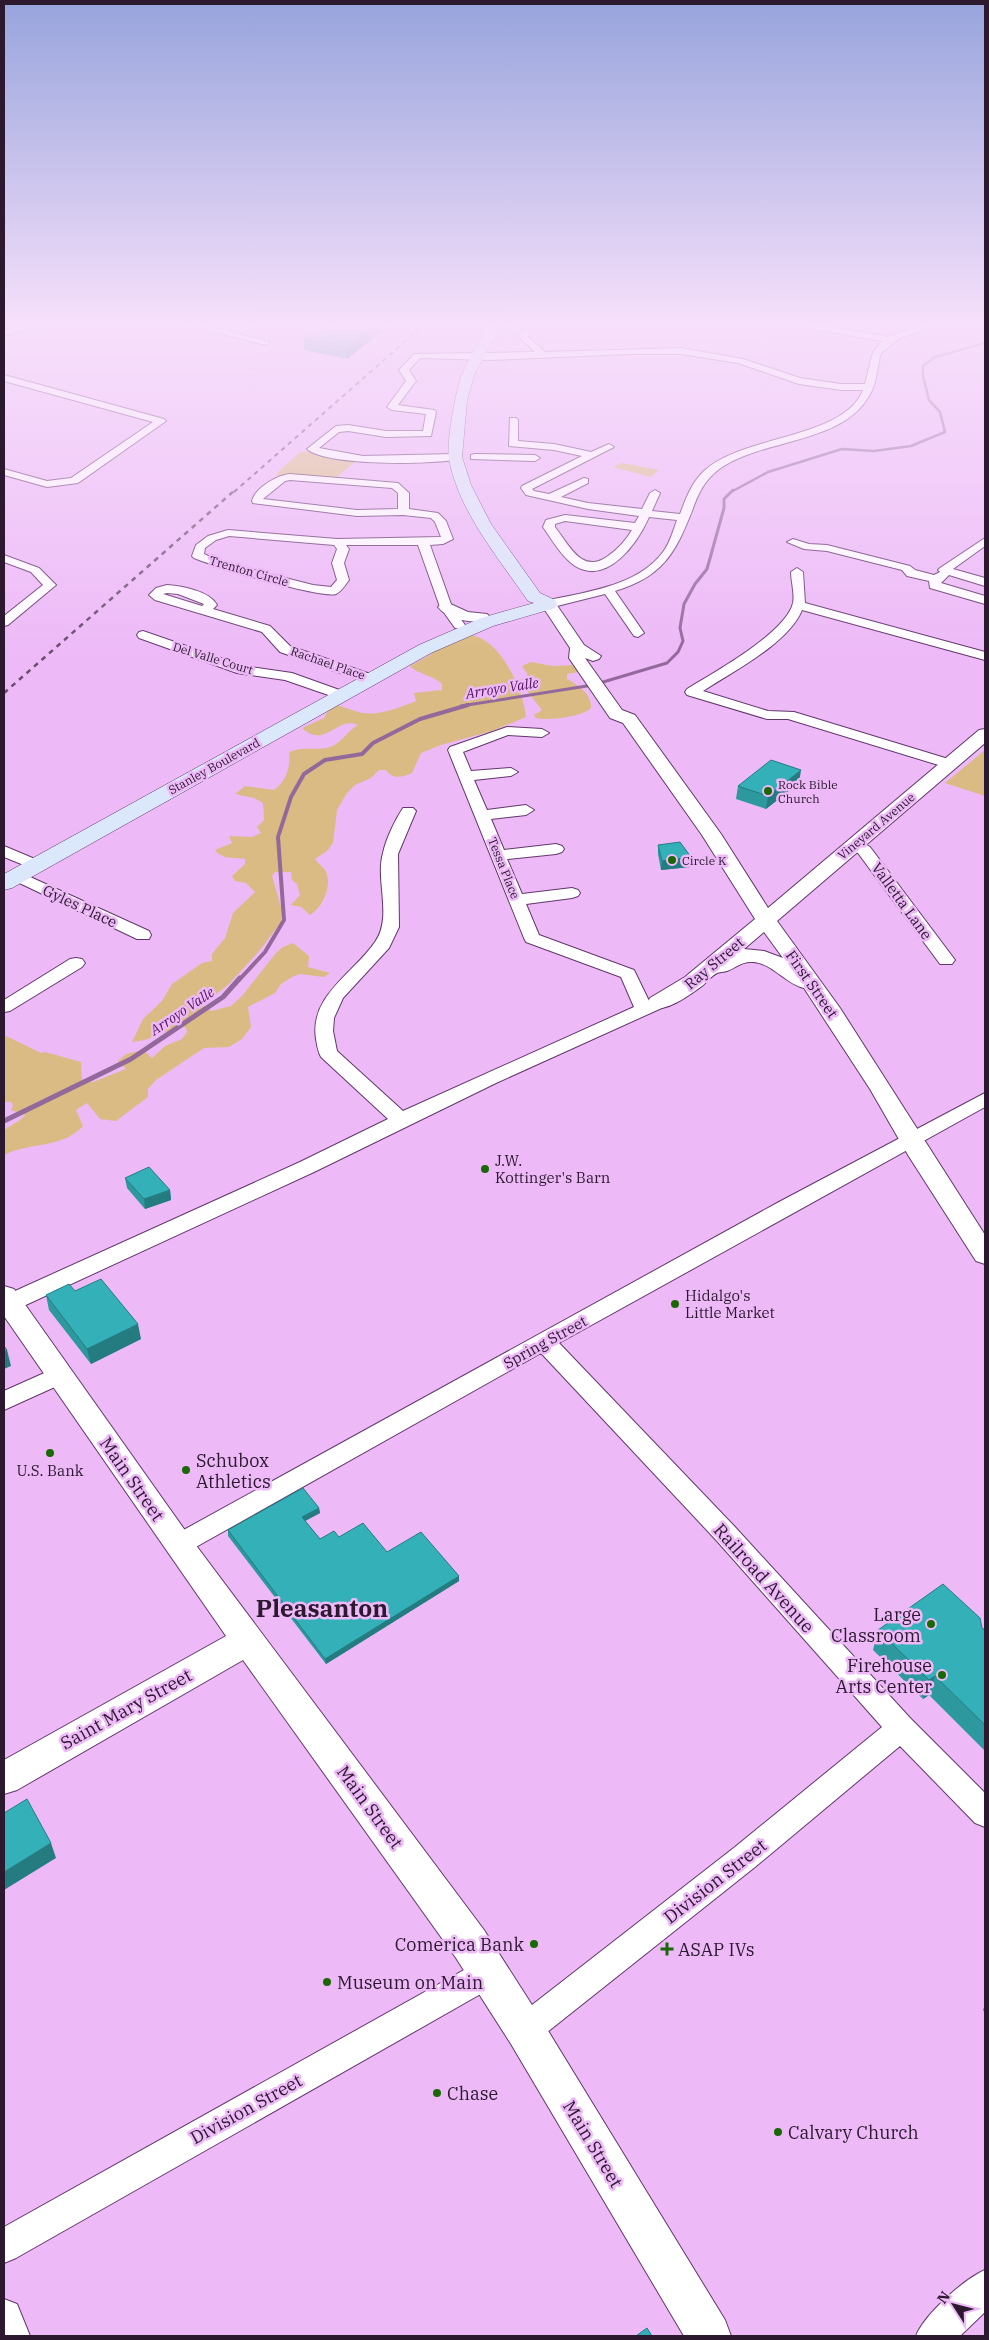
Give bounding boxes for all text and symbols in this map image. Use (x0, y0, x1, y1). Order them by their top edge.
street label: Trenton Circle (208, 553, 290, 589)
street label: Del Valle Court (171, 639, 255, 677)
street label: Rachael Place (289, 643, 367, 683)
water label: Arroyo Valle (463, 673, 541, 703)
street label: Stanley Boulevard (166, 735, 262, 797)
place label: Rock Bible Church (778, 777, 838, 806)
marker: Rock Bible Church (762, 785, 774, 797)
street label: Vineyard Avenue (834, 789, 918, 863)
street label: Tessa Place (485, 835, 523, 901)
place label: Circle K (682, 853, 727, 868)
marker: Circle K (666, 854, 678, 866)
street label: Valletta Lane (868, 859, 936, 943)
street label: Gyles Place (40, 881, 120, 931)
street label: Ray Street (680, 933, 748, 993)
street label: First Street (782, 946, 842, 1022)
water label: Arroyo Valle (146, 983, 218, 1040)
place label: J.W. Kottinger's Barn (495, 1151, 611, 1187)
marker: J.W. Kottinger's Barn (479, 1163, 491, 1175)
place label: Hidalgo's Little Market (685, 1286, 775, 1322)
marker: Hidalgo's Little Market (669, 1298, 681, 1310)
street label: Spring Street (500, 1311, 590, 1373)
street label: Main Street (95, 1432, 169, 1526)
marker: U.S. Bank (44, 1447, 56, 1459)
place label: Schubox Athletics (196, 1449, 271, 1493)
place label: U.S. Bank (16, 1461, 84, 1480)
marker: Schubox Athletics (180, 1464, 192, 1476)
street label: Railroad Avenue (709, 1518, 819, 1638)
district label: Pleasanton (256, 1592, 388, 1624)
place label: Large Classroom (831, 1603, 921, 1647)
marker: Large Classroom (925, 1618, 937, 1630)
place label: Firehouse Arts Center (836, 1654, 932, 1698)
street label: Saint Mary Street (56, 1663, 196, 1755)
marker: Firehouse Arts Center (936, 1669, 948, 1681)
street label: Main Street (332, 1761, 408, 1853)
street label: Division Street (659, 1834, 771, 1928)
place label: Comerica Bank (395, 1933, 524, 1956)
marker: Comerica Bank (528, 1938, 540, 1950)
place label: ASAP IVs (678, 1938, 755, 1961)
marker: ASAP IVs (660, 1942, 674, 1956)
place label: Museum on Main (337, 1971, 483, 1994)
marker: Museum on Main (321, 1976, 333, 1988)
street label: Division Street (186, 2069, 306, 2149)
place label: Chase (447, 2082, 498, 2105)
marker: Chase (431, 2087, 443, 2099)
street label: Main Street (558, 2096, 628, 2192)
place label: Calvary Church (788, 2121, 919, 2144)
marker: Calvary Church (772, 2126, 784, 2138)
north arrow (929, 2280, 979, 2330)
text: N (933, 2288, 954, 2307)

